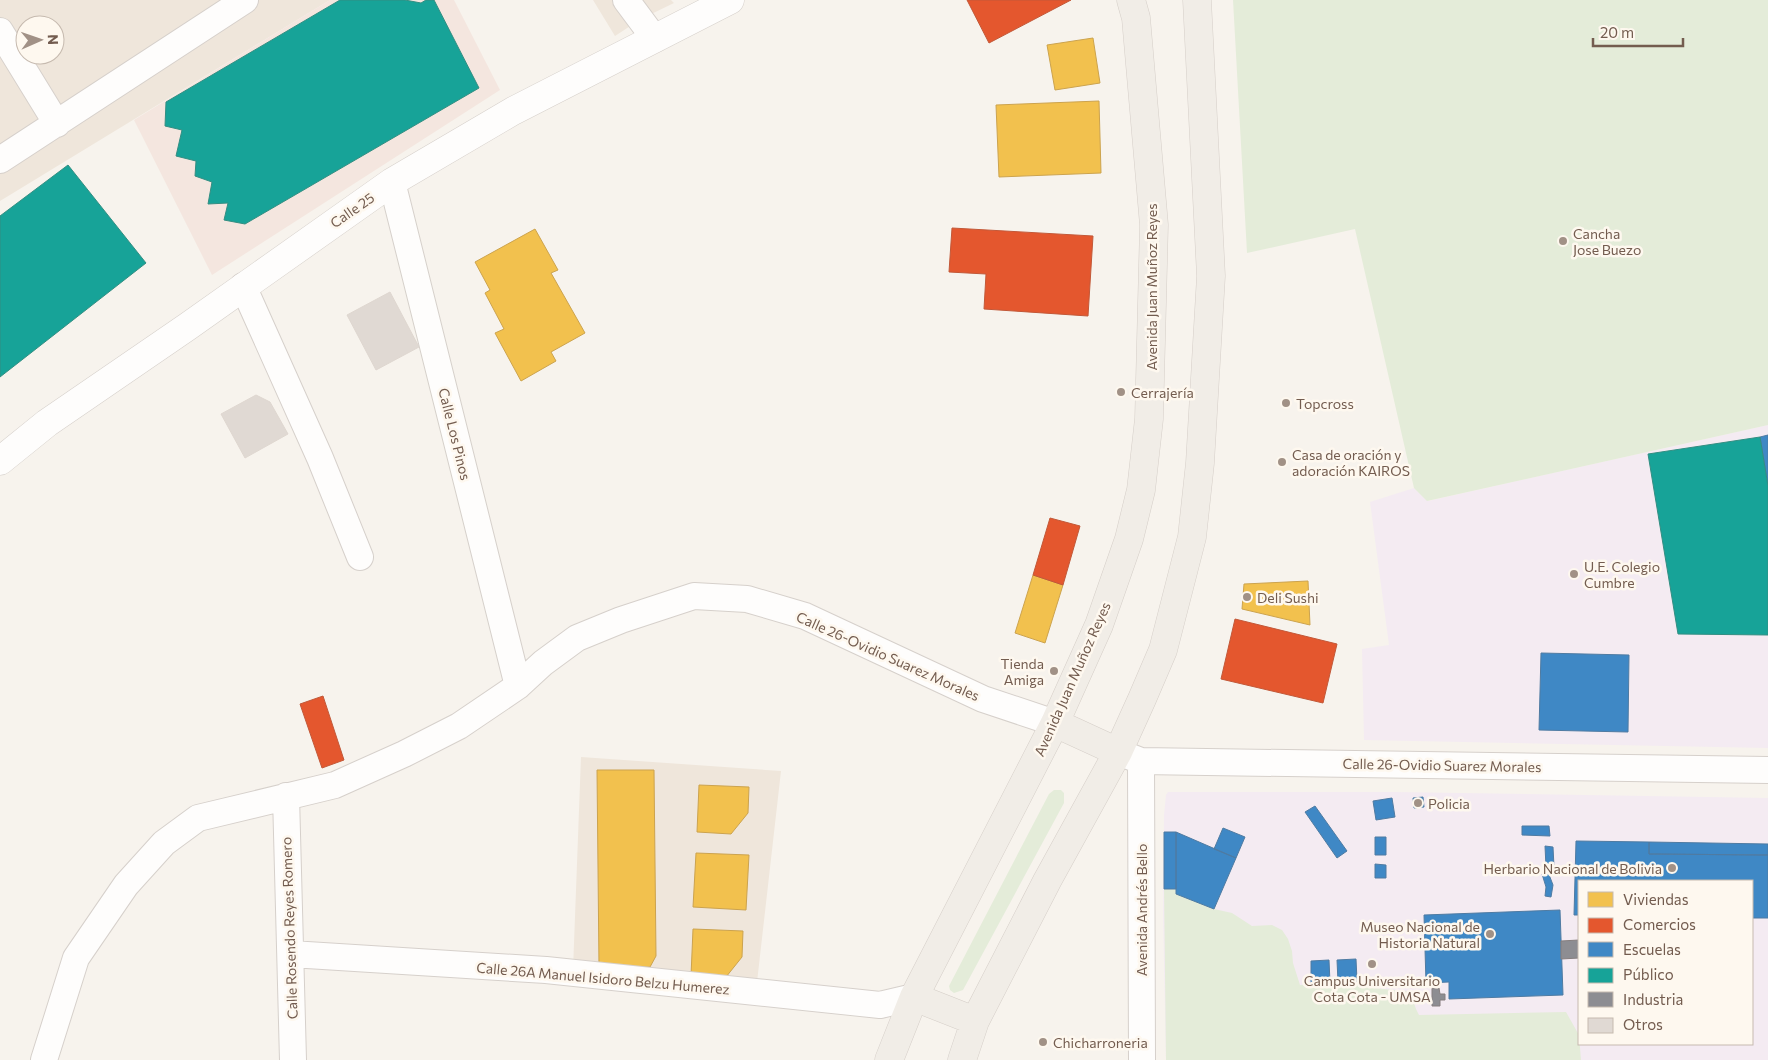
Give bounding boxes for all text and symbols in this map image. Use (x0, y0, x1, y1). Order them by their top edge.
north arrow (15, 15, 65, 65)
scale bar (1593, 15, 1683, 47)
text: 20 m (1600, 23, 1634, 41)
text: N (45, 34, 62, 45)
street label: Calle 25 (327, 189, 377, 231)
street label: Avenida Juan Muñoz Reyes (1143, 203, 1160, 371)
place label: Cancha Jose Buezo (1573, 225, 1641, 258)
marker: Cancha Jose Buezo (1557, 235, 1569, 247)
place label: Cerrajería (1131, 384, 1194, 401)
street label: Calle Los Pinos (435, 386, 475, 482)
marker: Cerrajería (1115, 386, 1127, 398)
place label: Topcross (1296, 395, 1354, 412)
marker: Topcross (1280, 397, 1292, 409)
place label: Casa de oración y adoración KAIROS (1292, 446, 1410, 479)
marker: Casa de oración y adoración KAIROS (1276, 456, 1288, 468)
place label: U.E. Colegio Cumbre (1584, 558, 1660, 591)
marker: U.E. Colegio Cumbre (1568, 568, 1580, 580)
place label: Deli Sushi (1257, 589, 1319, 606)
marker: Deli Sushi (1241, 591, 1253, 603)
street label: Avenida Juan Muñoz Reyes (1030, 599, 1114, 759)
street label: Calle 26-Ovidio Suarez Morales (794, 608, 982, 704)
place label: Tienda Amiga (1001, 655, 1044, 688)
marker: Tienda Amiga (1048, 665, 1060, 677)
street label: Calle 26-Ovidio Suarez Morales (1342, 755, 1542, 775)
place label: Policia (1428, 795, 1470, 812)
marker: Policia (1412, 797, 1424, 809)
street label: Calle Rosendo Reyes Romero (277, 837, 301, 1019)
street label: Avenida Andrés Bello (1133, 844, 1150, 976)
place label: Herbario Nacional de Bolivia (1484, 860, 1662, 877)
marker: Herbario Nacional de Bolivia (1666, 862, 1678, 874)
legend (1578, 880, 1753, 1045)
text: Viviendas (1623, 890, 1689, 908)
text: Comercios (1623, 915, 1696, 933)
place label: Museo Nacional de Historia Natural (1360, 918, 1480, 951)
marker: Museo Nacional de Historia Natural (1484, 928, 1496, 940)
text: Escuelas (1623, 940, 1681, 958)
street label: Calle 26A Manuel Isidoro Belzu Humerez (476, 958, 730, 998)
marker: Campus Universitario Cota Cota - UMSA (1366, 958, 1378, 970)
text: Público (1623, 965, 1674, 983)
place label: Campus Universitario Cota Cota - UMSA (1304, 972, 1440, 1005)
text: Industria (1623, 990, 1683, 1008)
text: Otros (1623, 1015, 1663, 1033)
place label: Chicharroneria (1053, 1034, 1148, 1051)
marker: Chicharroneria (1037, 1036, 1049, 1048)

